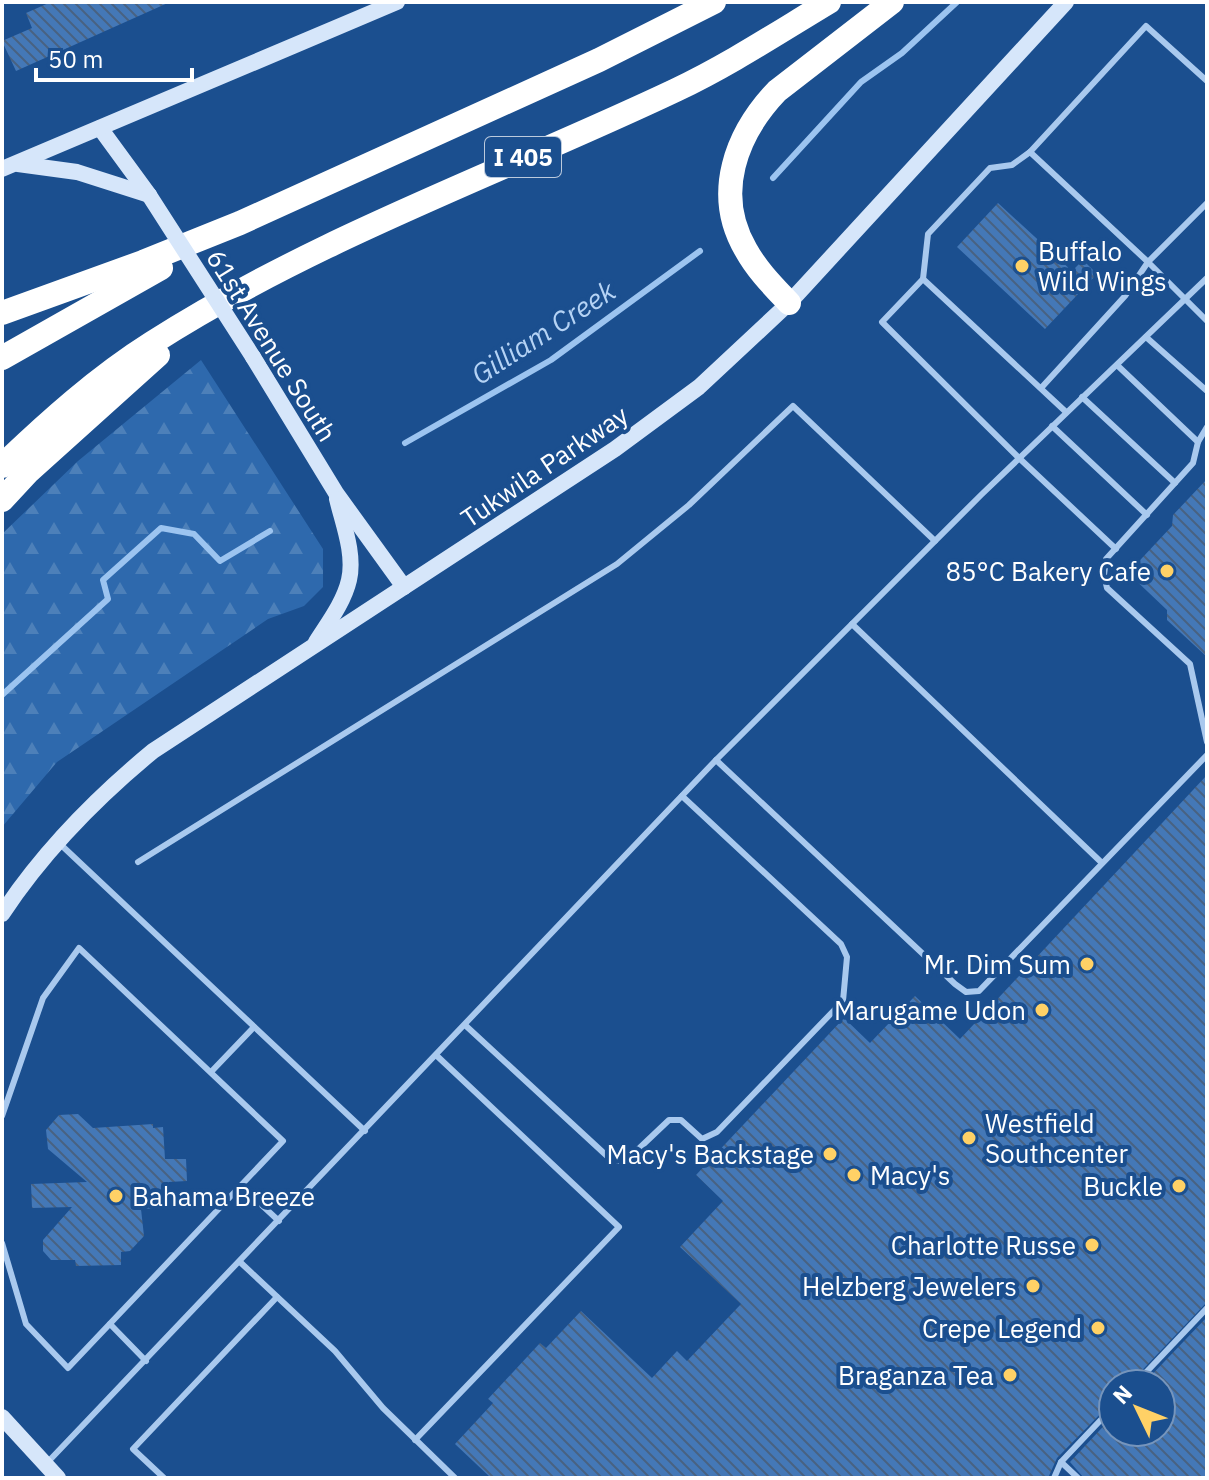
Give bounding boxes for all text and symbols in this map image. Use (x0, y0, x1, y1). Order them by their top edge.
scale bar (36, 32, 192, 82)
text: 50 m (48, 43, 103, 75)
road number: I 405 (485, 137, 561, 177)
place label: Buffalo Wild Wings (1038, 234, 1167, 298)
street label: 61st Avenue South (199, 243, 345, 447)
marker: Buffalo Wild Wings (1013, 257, 1031, 275)
water label: Gilliam Creek (464, 271, 622, 392)
street label: Tukwila Parkway (454, 397, 634, 535)
place label: 85°C Bakery Cafe (945, 554, 1151, 588)
marker: 85°C Bakery Cafe (1158, 562, 1176, 580)
place label: Mr. Dim Sum (924, 947, 1071, 981)
marker: Mr. Dim Sum (1078, 955, 1096, 973)
place label: Marugame Udon (834, 993, 1026, 1027)
marker: Marugame Udon (1033, 1001, 1051, 1019)
place label: Westfield Southcenter (985, 1106, 1129, 1170)
marker: Westfield Southcenter (960, 1129, 978, 1147)
place label: Macy's Backstage (607, 1137, 814, 1171)
marker: Macy's Backstage (821, 1145, 839, 1163)
place label: Macy's (870, 1158, 951, 1192)
marker: Macy's (845, 1166, 863, 1184)
place label: Buckle (1083, 1169, 1163, 1203)
marker: Buckle (1170, 1177, 1188, 1195)
place label: Bahama Breeze (132, 1179, 315, 1213)
marker: Bahama Breeze (107, 1187, 125, 1205)
place label: Charlotte Russe (891, 1228, 1076, 1262)
marker: Charlotte Russe (1083, 1236, 1101, 1254)
place label: Helzberg Jewelers (802, 1269, 1017, 1303)
marker: Helzberg Jewelers (1024, 1277, 1042, 1295)
place label: Crepe Legend (922, 1311, 1082, 1345)
marker: Crepe Legend (1089, 1319, 1107, 1337)
place label: Braganza Tea (838, 1358, 994, 1392)
marker: Braganza Tea (1001, 1366, 1019, 1384)
north arrow (1097, 1368, 1177, 1448)
text: N (1106, 1378, 1138, 1410)

